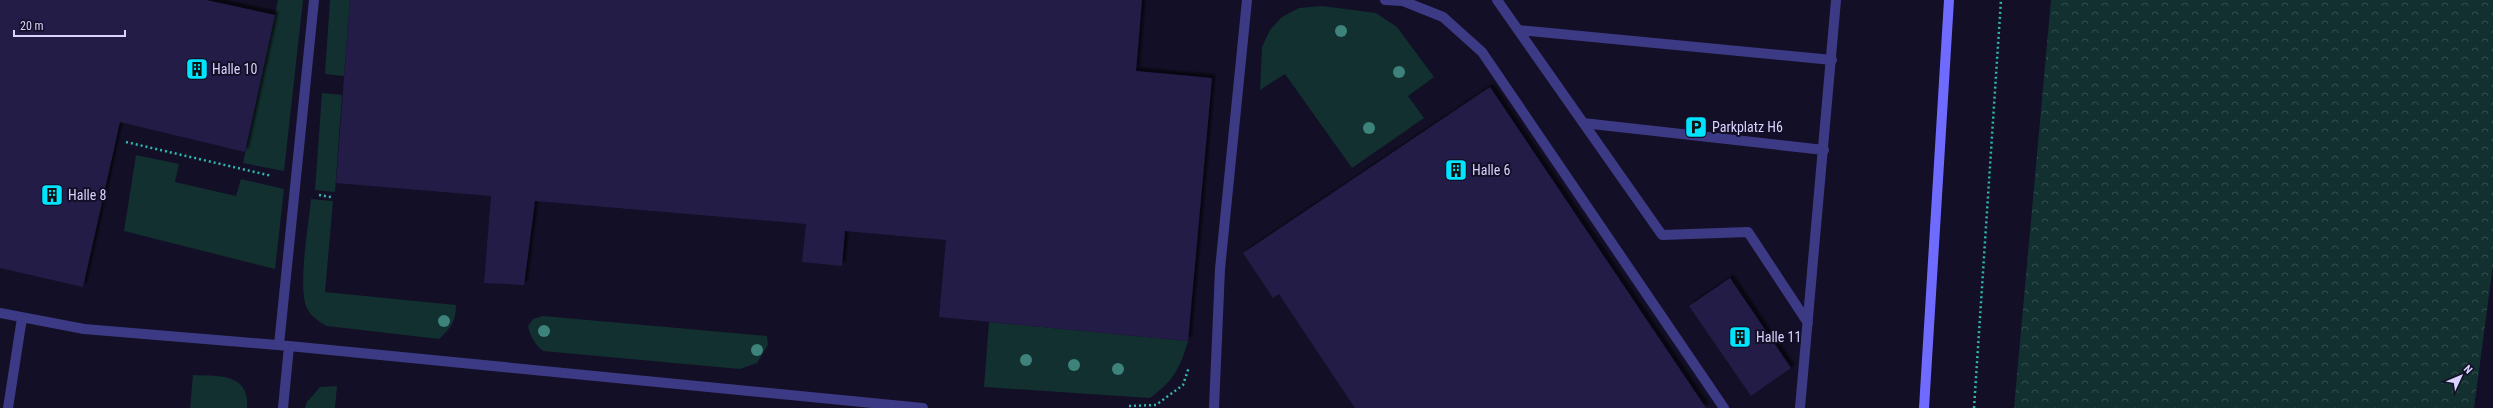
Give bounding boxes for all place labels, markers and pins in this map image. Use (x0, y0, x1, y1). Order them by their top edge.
building icon: Halle 10 (184, 56, 210, 82)
place label: Halle 10 (212, 61, 258, 77)
parking icon: Parkplatz H6 (1683, 114, 1709, 140)
place label: Parkplatz H6 (1712, 119, 1783, 135)
building icon: Halle 6 (1443, 157, 1469, 183)
place label: Halle 6 (1472, 162, 1511, 178)
building icon: Halle 8 (39, 182, 65, 208)
place label: Halle 8 (68, 187, 107, 203)
building icon: Halle 11 (1727, 324, 1753, 350)
place label: Halle 11 (1756, 329, 1801, 345)

